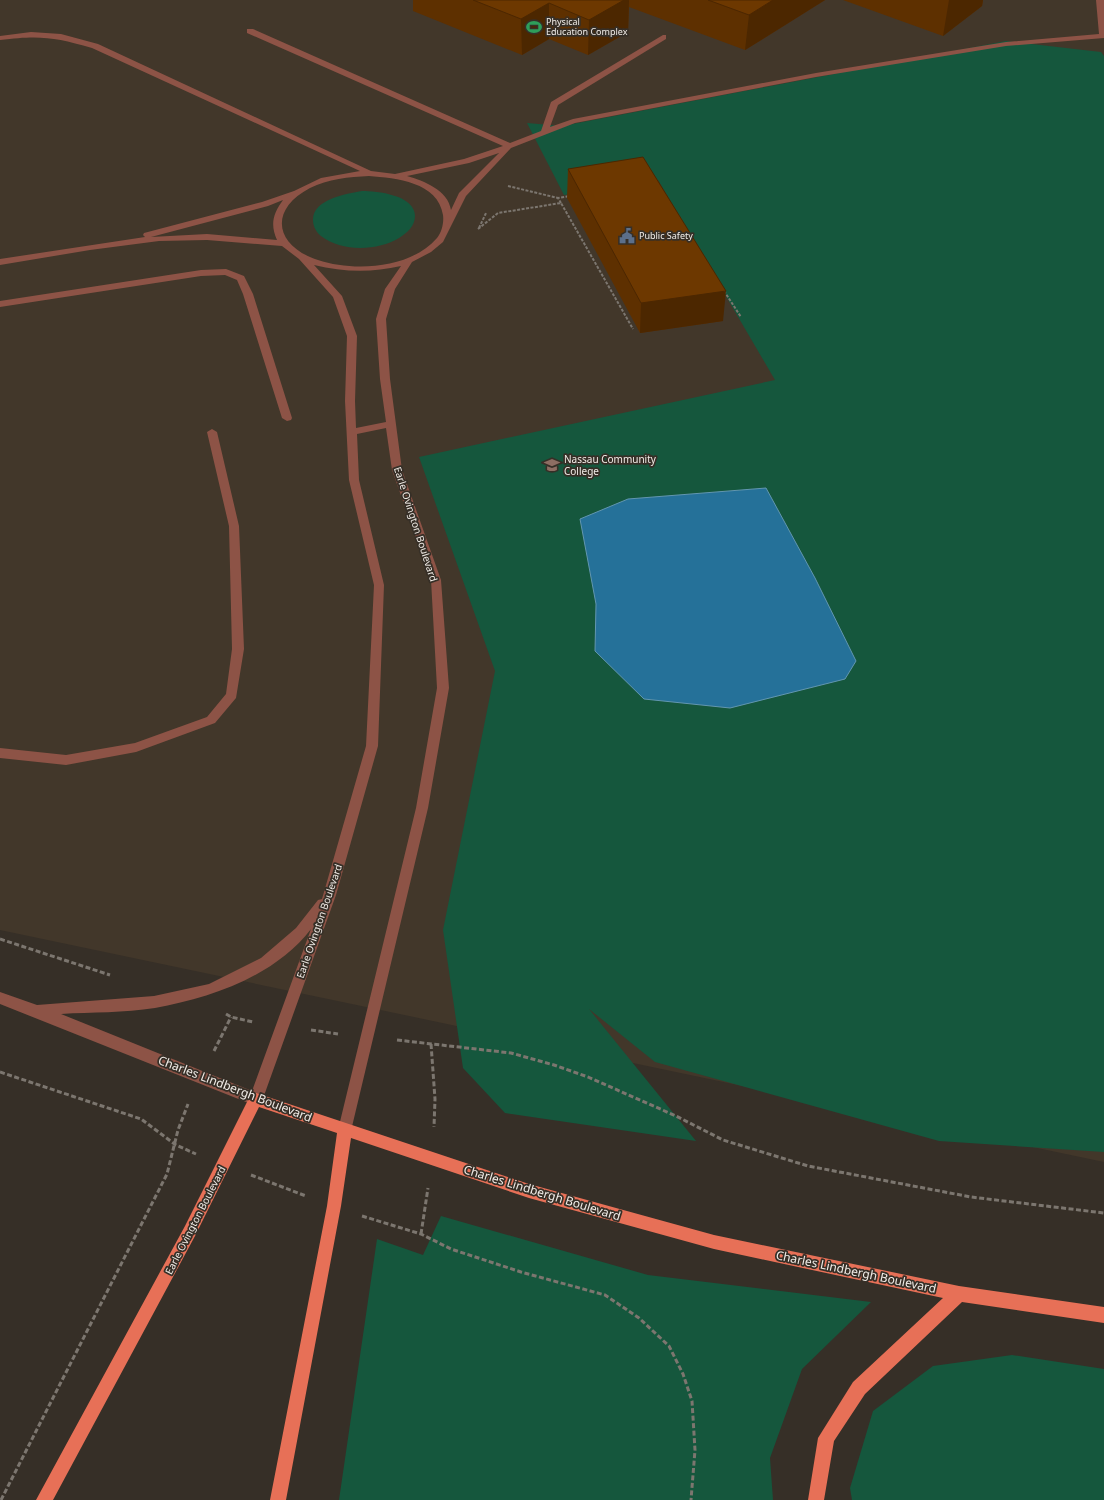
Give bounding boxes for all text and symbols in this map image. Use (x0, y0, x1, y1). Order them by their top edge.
place label: Physical Education Complex (546, 15, 628, 38)
sports icon: Physical Education Complex (525, 18, 543, 36)
public building icon: Public Safety (618, 227, 636, 245)
place label: Public Safety (639, 229, 693, 242)
place label: Nassau Community College (564, 452, 657, 478)
school or university icon: Nassau Community College (543, 456, 561, 474)
street label: Earle Ovington Boulevard (391, 465, 441, 583)
street label: Earle Ovington Boulevard (293, 862, 345, 980)
street label: Charles Lindbergh Boulevard (156, 1051, 315, 1126)
street label: Charles Lindbergh Boulevard (461, 1160, 623, 1225)
street label: Earle Ovington Boulevard (162, 1163, 228, 1277)
street label: Charles Lindbergh Boulevard (774, 1246, 938, 1297)

